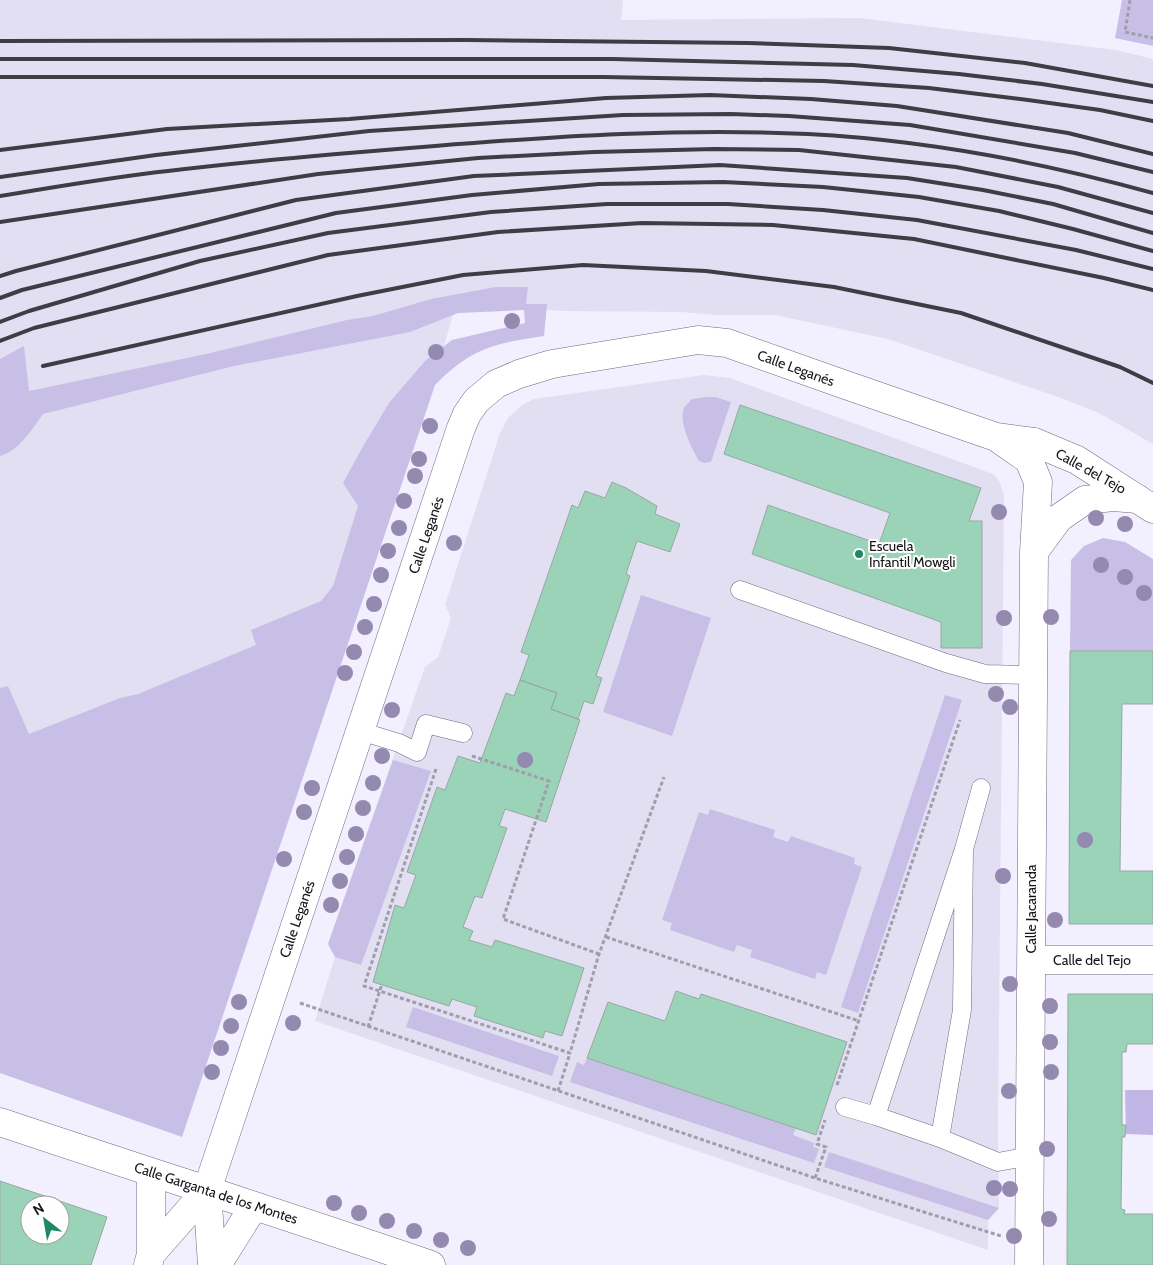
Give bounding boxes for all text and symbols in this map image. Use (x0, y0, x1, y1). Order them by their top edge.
street label: Calle Leganés (755, 346, 837, 390)
street label: Calle del Tejo (1053, 444, 1130, 498)
street label: Calle Leganés (404, 494, 448, 576)
place label: Escuela Infantil Mowgli (869, 537, 956, 571)
marker: Escuela Infantil Mowgli (853, 548, 865, 560)
street label: Calle Jacaranda (1022, 864, 1040, 953)
street label: Calle Leganés (275, 878, 319, 960)
street label: Calle del Tejo (1053, 951, 1131, 969)
street label: Calle Garganta de los Montes (132, 1158, 300, 1228)
north arrow (20, 1195, 70, 1245)
text: N (29, 1199, 47, 1219)

